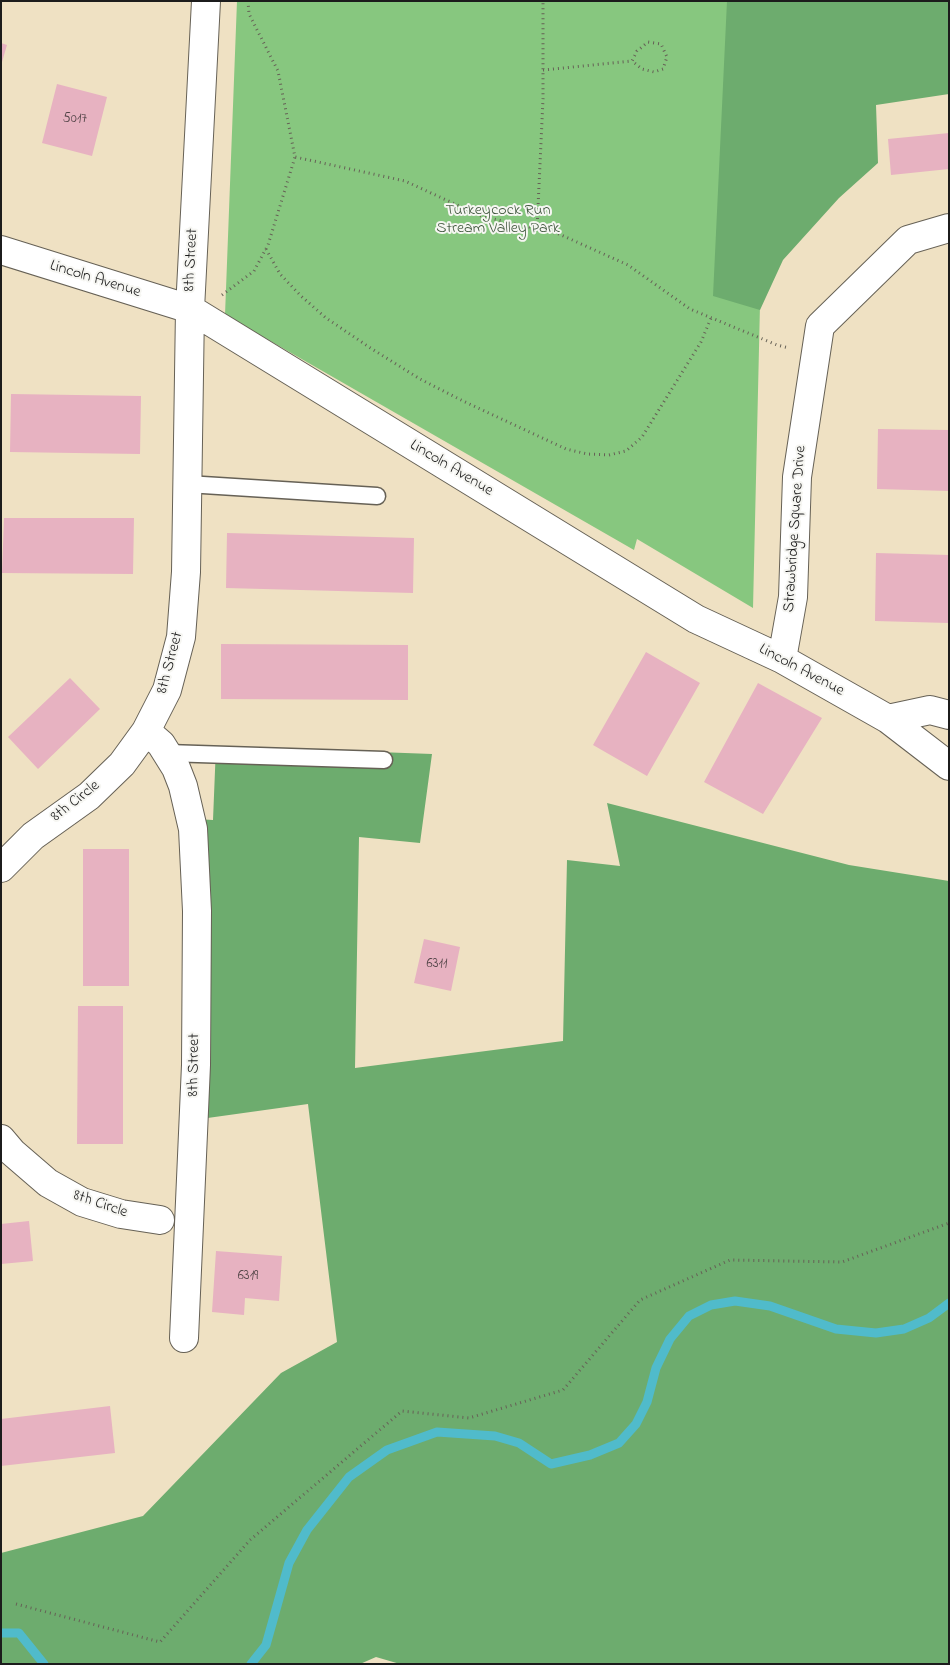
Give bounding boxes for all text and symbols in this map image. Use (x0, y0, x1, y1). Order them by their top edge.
house number: 5017 (63, 112, 87, 128)
park label: Turkeycock Run Stream Valley Park (436, 201, 560, 239)
street label: 8th Street (181, 228, 203, 292)
street label: Lincoln Avenue (47, 257, 143, 303)
street label: Lincoln Avenue (406, 437, 496, 501)
street label: Strawbridge Square Drive (781, 445, 811, 613)
street label: 8th Street (154, 630, 188, 696)
street label: Lincoln Avenue (755, 640, 847, 702)
street label: 8th Circle (48, 777, 104, 827)
house number: 6311 (427, 957, 447, 973)
street label: 8th Street (185, 1033, 205, 1097)
street label: 8th Circle (70, 1187, 130, 1223)
house number: 6319 (238, 1269, 258, 1285)

